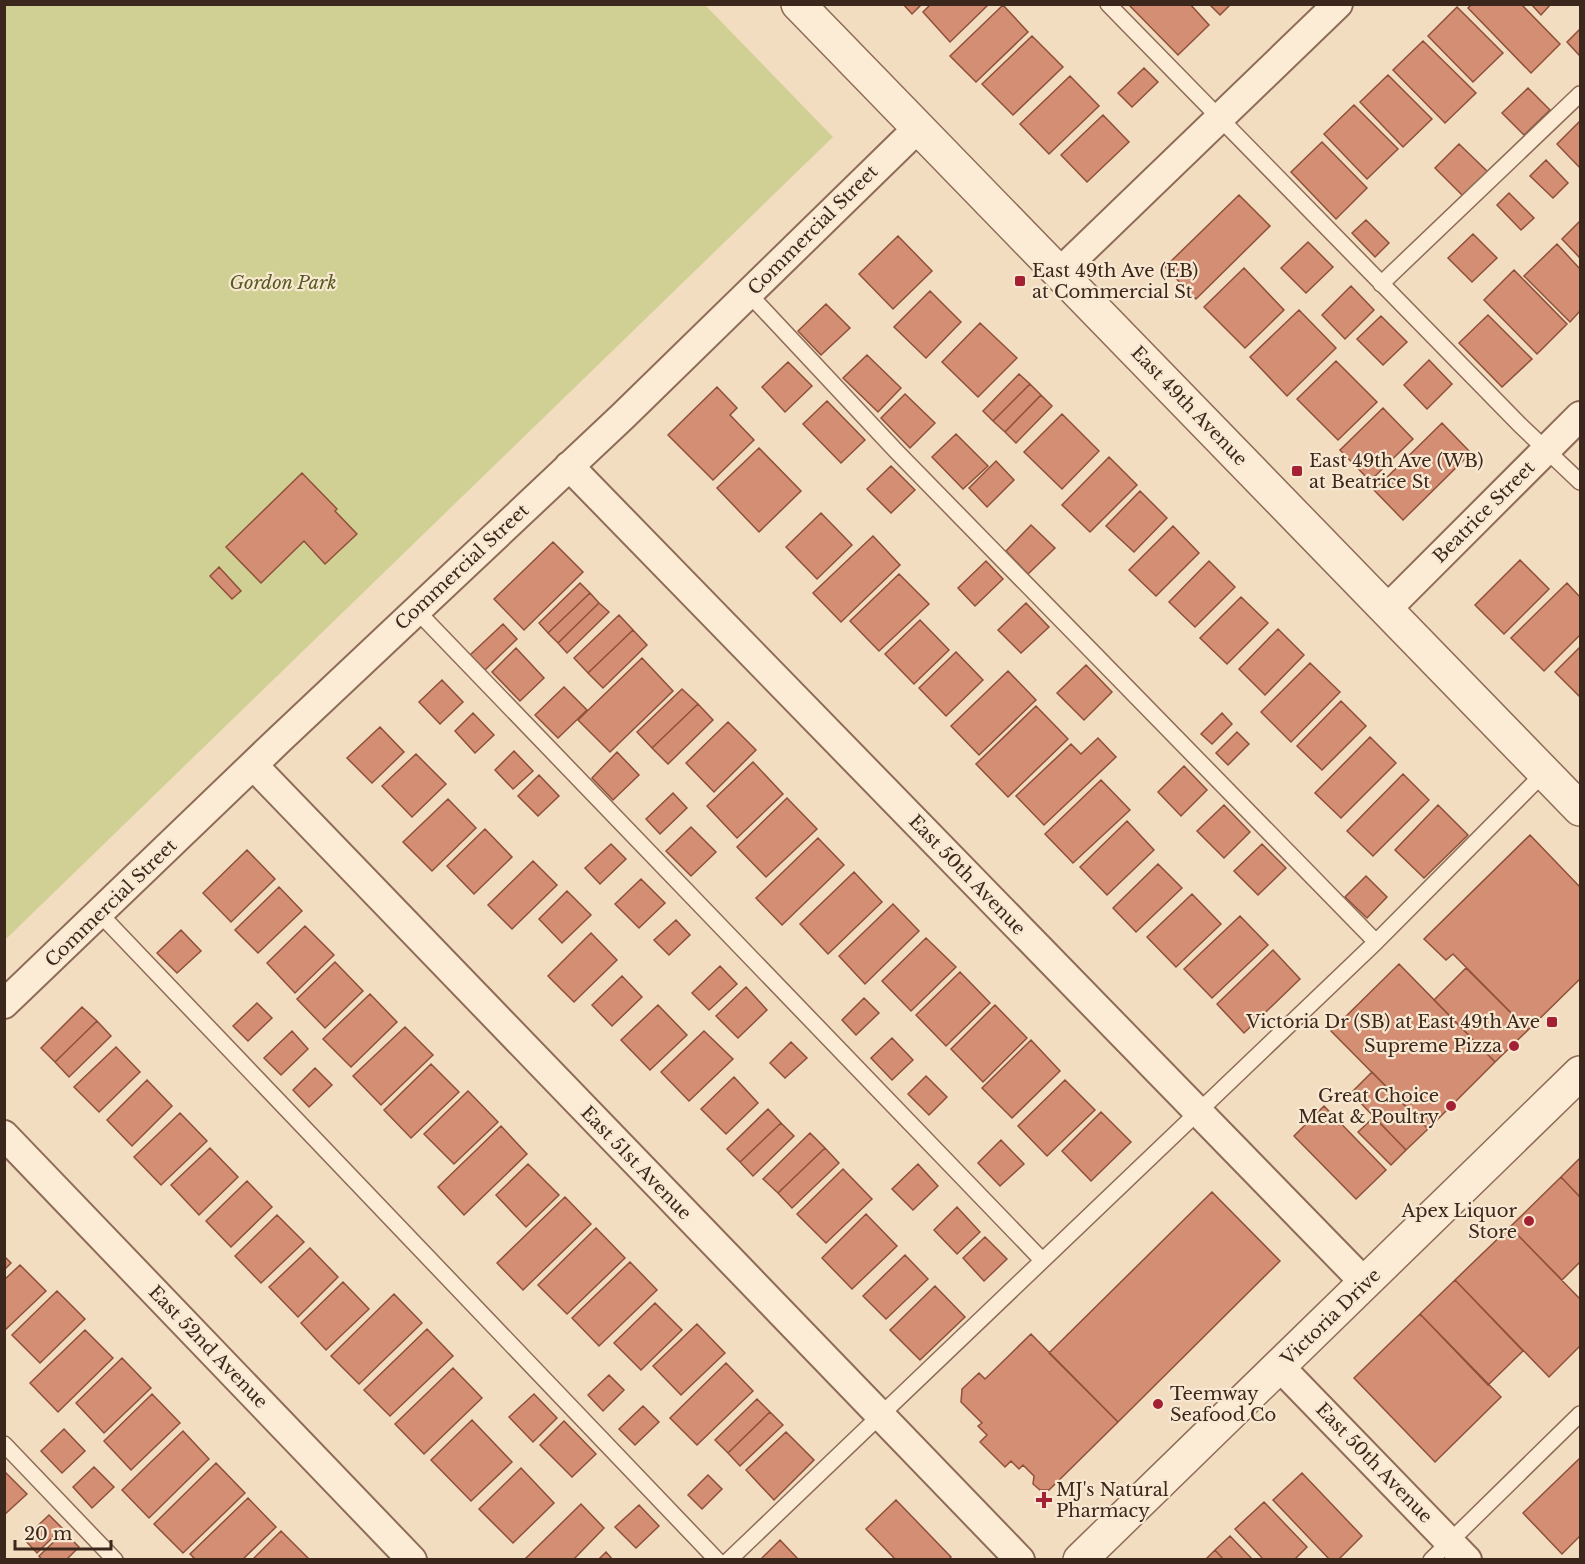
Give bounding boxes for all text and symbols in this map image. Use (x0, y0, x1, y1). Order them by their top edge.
street label: Commercial Street (744, 160, 883, 299)
place label: East 49th Ave (EB) at Commercial St (1032, 260, 1198, 303)
park label: Gordon Park (229, 272, 337, 294)
marker: East 49th Ave (EB) at Commercial St (1013, 274, 1027, 288)
street label: East 49th Avenue (1126, 342, 1252, 470)
place label: East 49th Ave (WB) at Beatrice St (1309, 450, 1484, 493)
street label: Beatrice Street (1429, 456, 1540, 567)
marker: East 49th Ave (WB) at Beatrice St (1290, 464, 1304, 478)
street label: Commercial Street (391, 499, 533, 635)
street label: East 50th Avenue (904, 810, 1030, 940)
street label: Commercial Street (41, 834, 182, 972)
place label: Victoria Dr (SB) at East 49th Ave (1245, 1011, 1540, 1033)
marker: Victoria Dr (SB) at East 49th Ave (1545, 1015, 1559, 1029)
place label: Supreme Pizza (1364, 1035, 1502, 1057)
marker: Supreme Pizza (1507, 1039, 1521, 1053)
place label: Great Choice Meat & Poultry (1298, 1085, 1439, 1128)
marker: Great Choice Meat & Poultry (1444, 1099, 1458, 1113)
street label: East 51st Avenue (576, 1102, 696, 1224)
place label: Apex Liquor Store (1400, 1200, 1517, 1243)
marker: Apex Liquor Store (1522, 1214, 1536, 1228)
street label: Victoria Drive (1276, 1264, 1385, 1371)
street label: East 52nd Avenue (144, 1281, 272, 1413)
place label: Teemway Seafood Co (1170, 1383, 1276, 1426)
marker: Teemway Seafood Co (1151, 1397, 1165, 1411)
street label: East 50th Avenue (1311, 1398, 1437, 1528)
place label: MJ's Natural Pharmacy (1056, 1479, 1169, 1522)
marker: MJ's Natural Pharmacy (1037, 1493, 1051, 1507)
scale bar (15, 1513, 111, 1551)
text: 20 m (24, 1523, 72, 1545)

